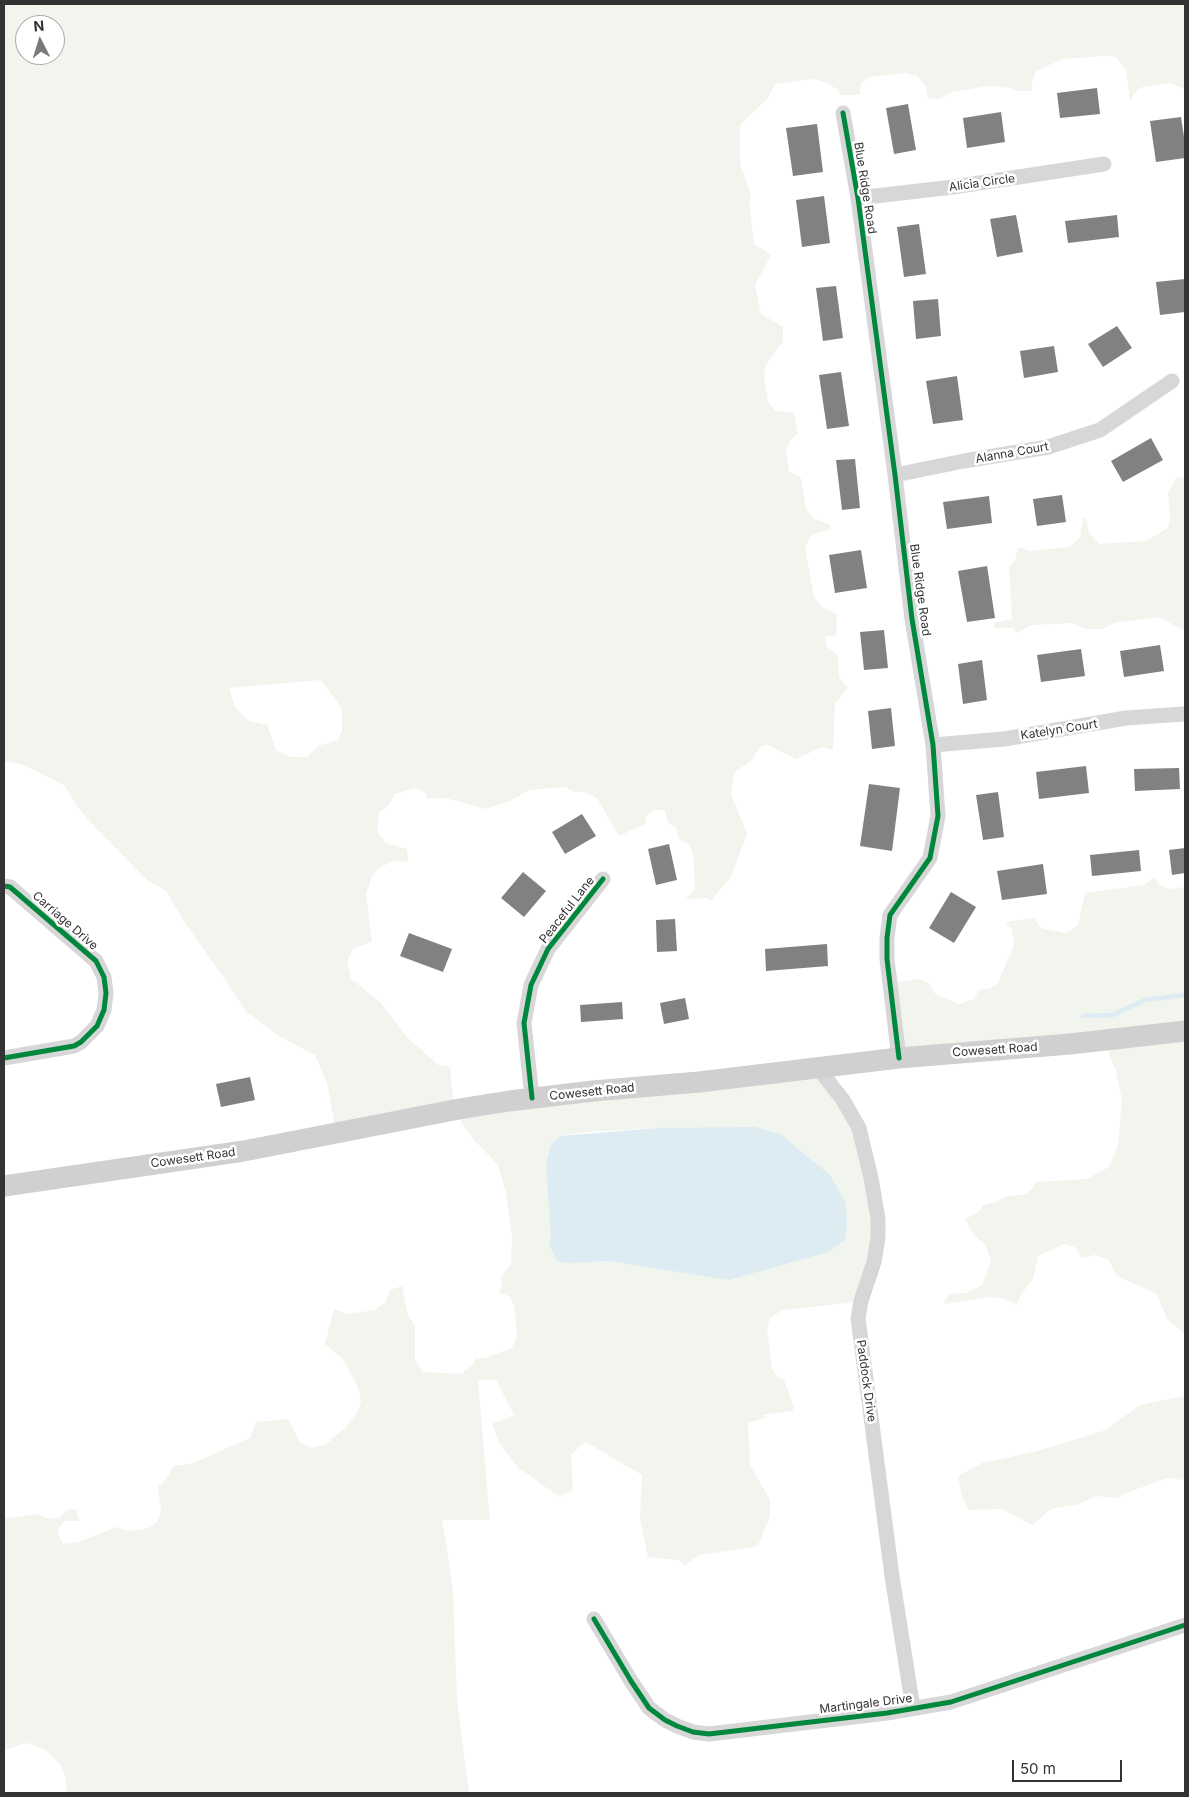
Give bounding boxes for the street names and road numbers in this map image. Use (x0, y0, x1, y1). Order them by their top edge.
street label: Blue Ridge Road (851, 141, 879, 235)
street label: Alicia Circle (948, 171, 1016, 195)
street label: Alanna Court (974, 439, 1050, 467)
street label: Blue Ridge Road (906, 543, 934, 637)
street label: Katelyn Court (1020, 717, 1098, 743)
street label: Peaceful Lane (536, 874, 598, 946)
street label: Carriage Drive (29, 889, 101, 953)
street label: Cowesett Road (952, 1040, 1038, 1060)
street label: Cowesett Road (549, 1080, 635, 1104)
street label: Cowesett Road (150, 1145, 236, 1171)
street label: Paddock Drive (853, 1339, 879, 1423)
street label: Martingale Drive (819, 1691, 913, 1717)

